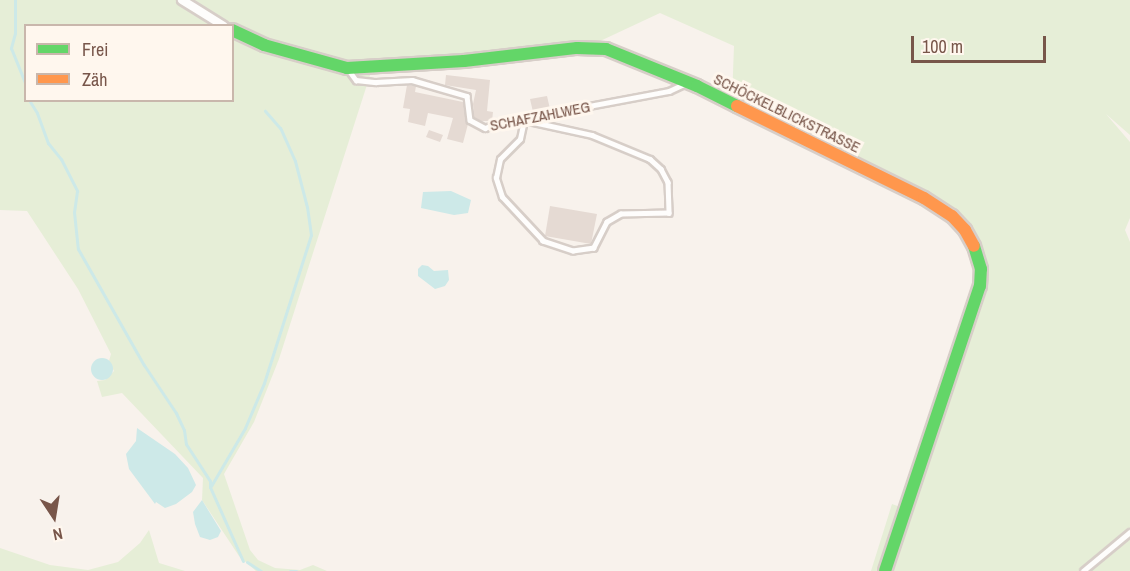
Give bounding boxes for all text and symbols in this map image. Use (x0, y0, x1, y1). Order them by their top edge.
legend (24, 24, 234, 102)
scale bar (914, 24, 1049, 62)
text: 100 m (922, 34, 963, 59)
text: Frei (82, 37, 108, 62)
text: Zäh (82, 67, 107, 92)
street label: SCHÖCKELBLICKSTRASSE (711, 70, 863, 156)
street label: SCHAFZAHLWEG (488, 97, 592, 135)
north arrow (24, 487, 84, 547)
text: N (51, 523, 65, 546)

